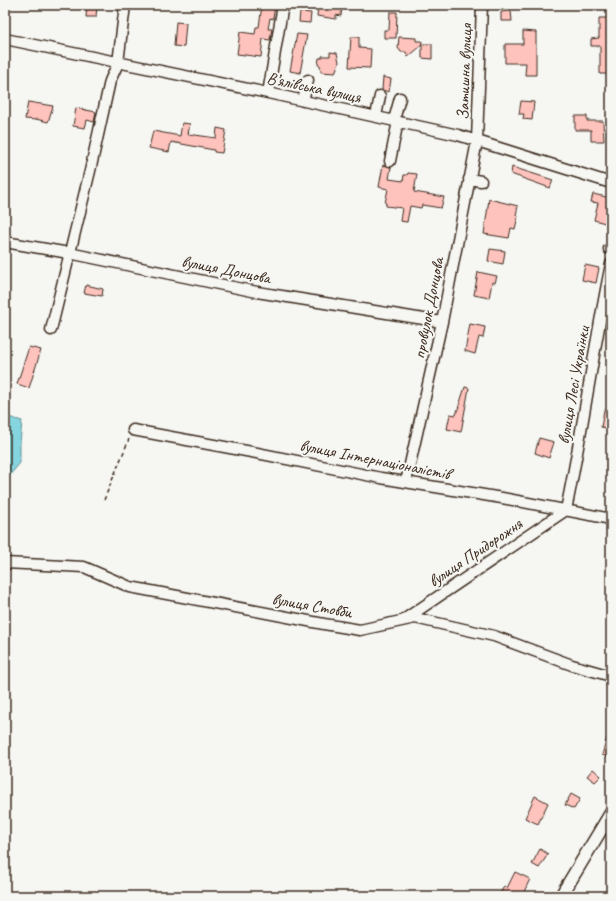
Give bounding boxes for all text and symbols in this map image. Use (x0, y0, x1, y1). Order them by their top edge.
street label: Затишна вулиця (452, 22, 477, 120)
street label: В’ялівська вулиця (265, 67, 364, 108)
street label: вулиця Донцова (180, 251, 274, 289)
street label: провулок Донцова (408, 254, 449, 360)
street label: вулиця Лесі Українки (553, 323, 594, 446)
street label: вулиця Інтернаціоналістів (298, 435, 456, 485)
street label: вулиця Придорожня (424, 513, 527, 592)
street label: вулиця Стовби (270, 588, 355, 623)

